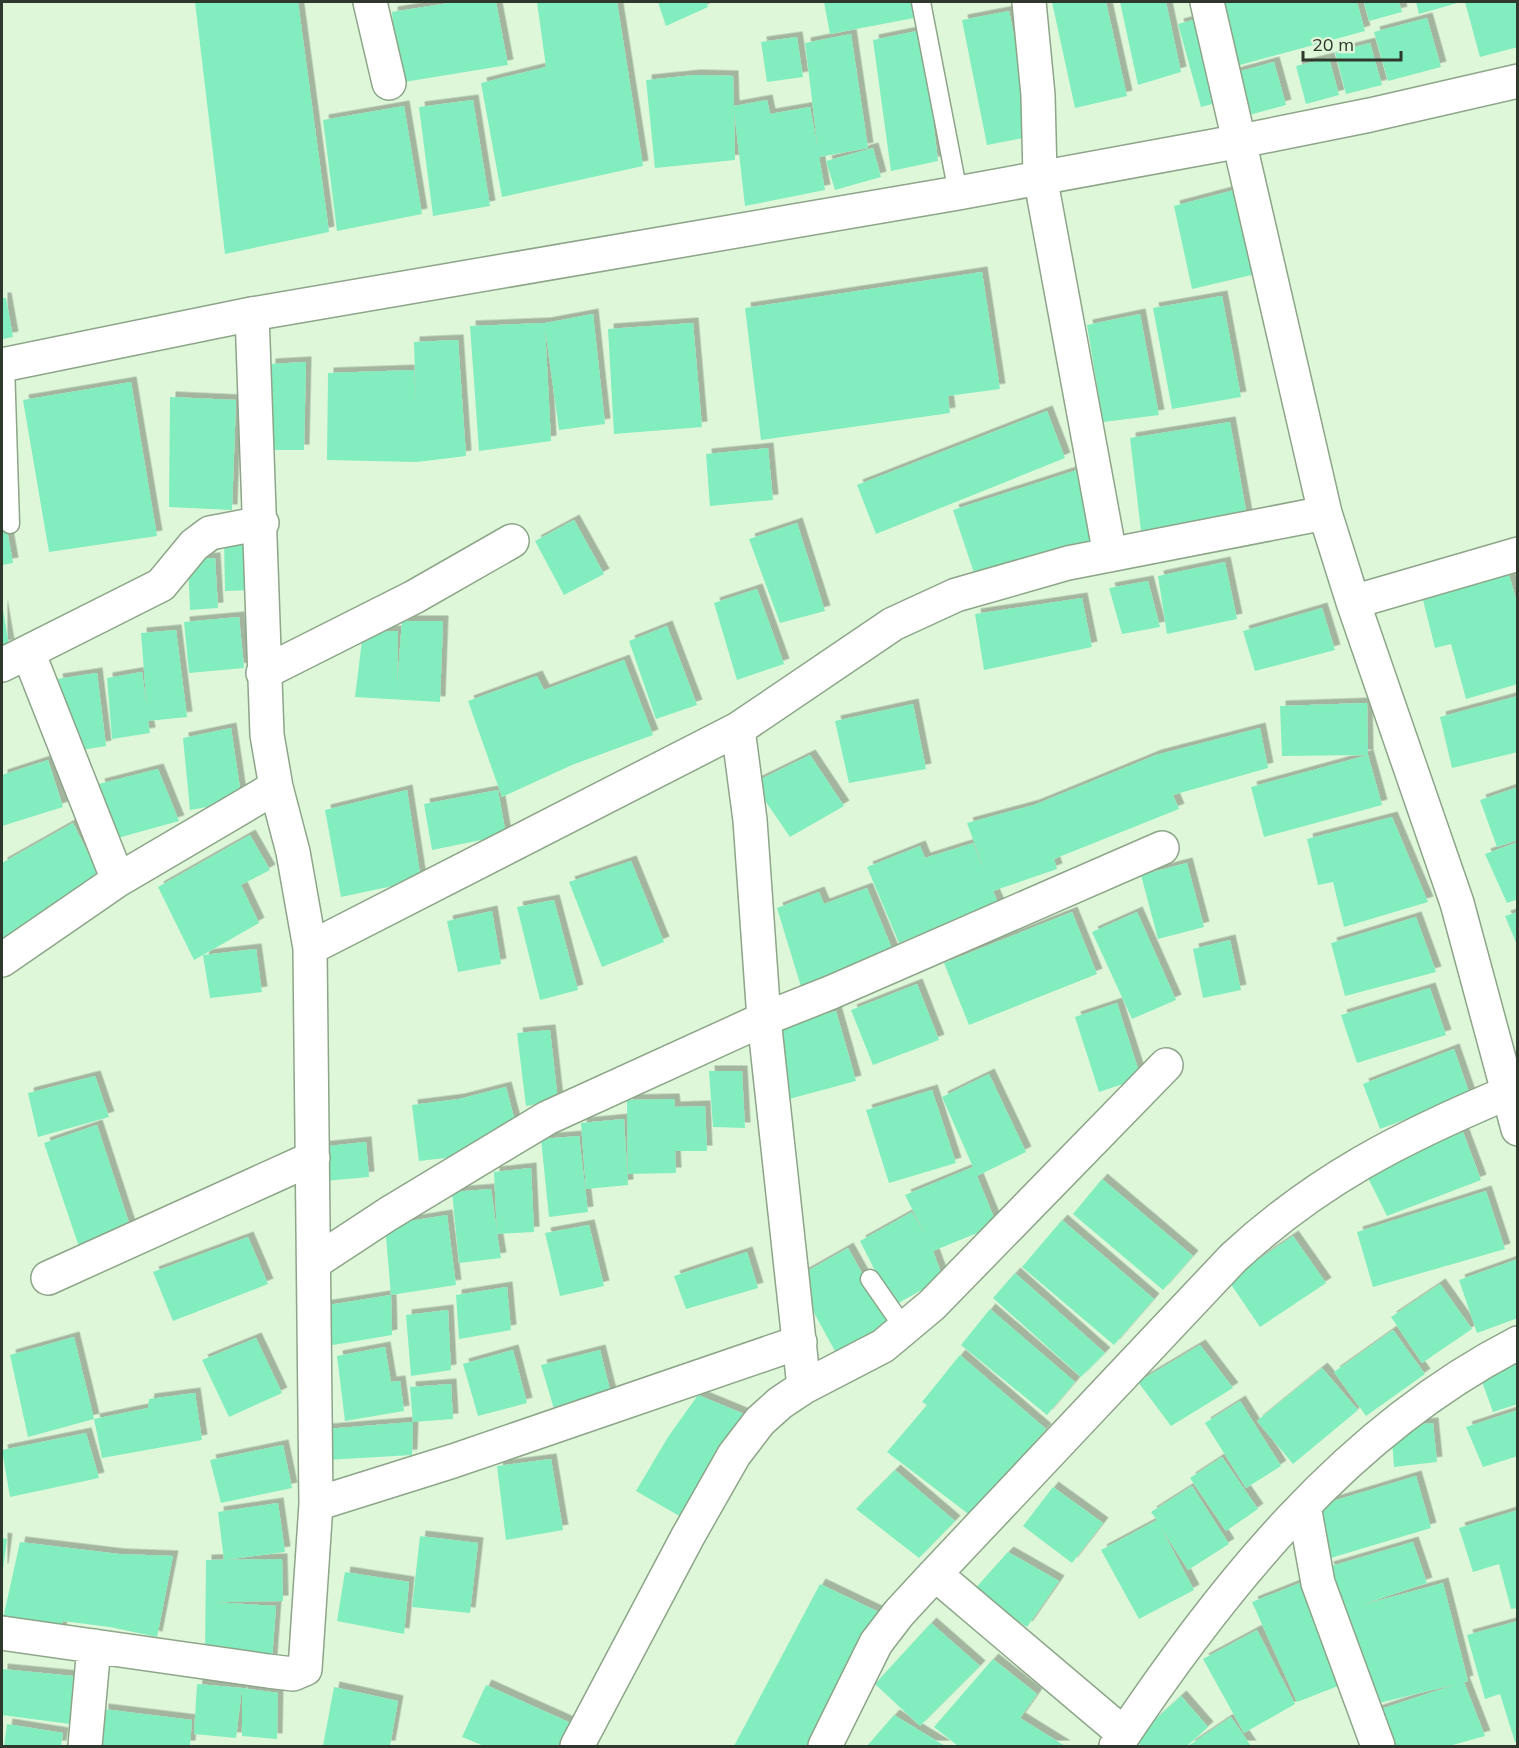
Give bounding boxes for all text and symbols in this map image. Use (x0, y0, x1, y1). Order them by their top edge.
scale bar (1303, 24, 1400, 62)
text: 20 m (1312, 33, 1354, 56)

